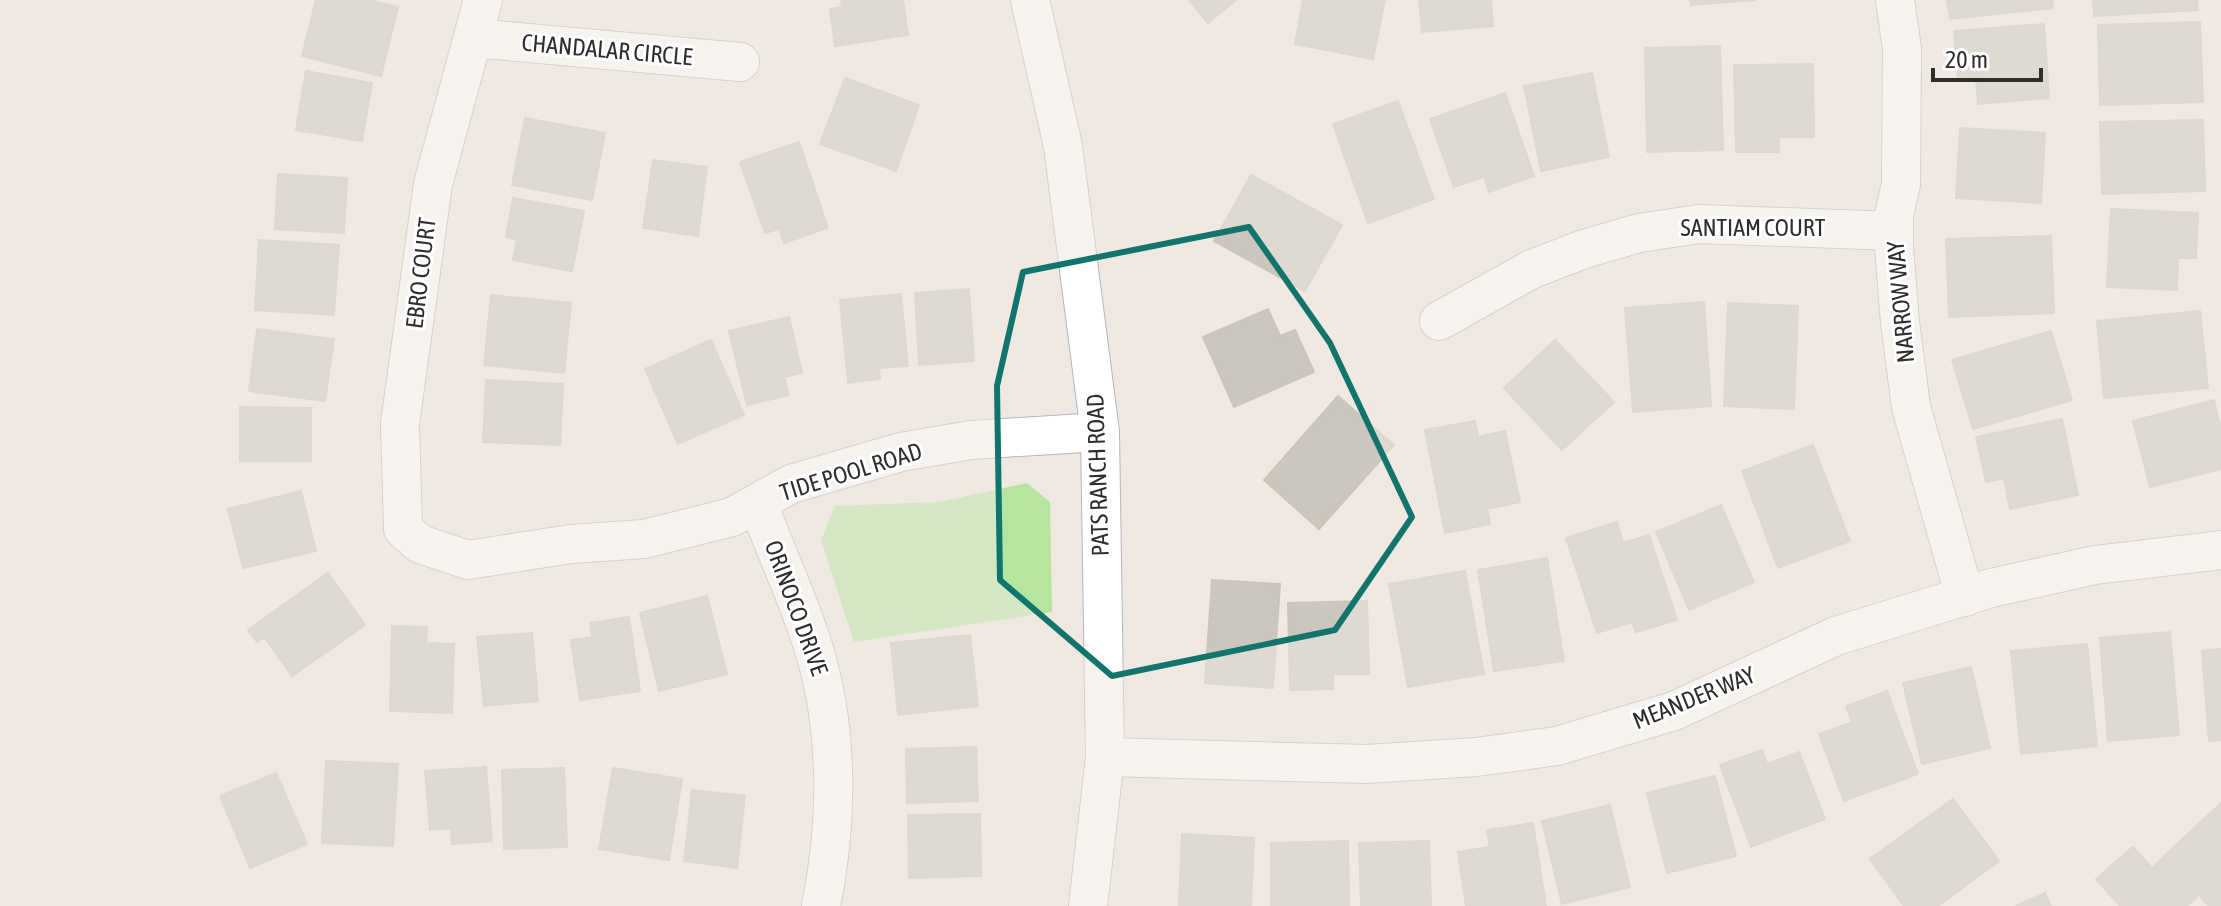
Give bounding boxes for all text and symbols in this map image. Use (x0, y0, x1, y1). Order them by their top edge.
street label: CHANDALAR CIRCLE (521, 29, 693, 70)
scale bar (1933, 32, 2041, 82)
text: 20 m (1945, 46, 1988, 73)
street label: SANTIAM COURT (1681, 214, 1826, 241)
street label: EBRO COURT (400, 215, 441, 330)
street label: NARROW WAY (1882, 240, 1919, 364)
street label: PATS RANCH ROAD (1081, 393, 1114, 557)
street label: TIDE POOL ROAD (777, 437, 925, 506)
street label: ORINOCO DRIVE (760, 537, 833, 679)
street label: MEANDER WAY (1629, 661, 1759, 734)

